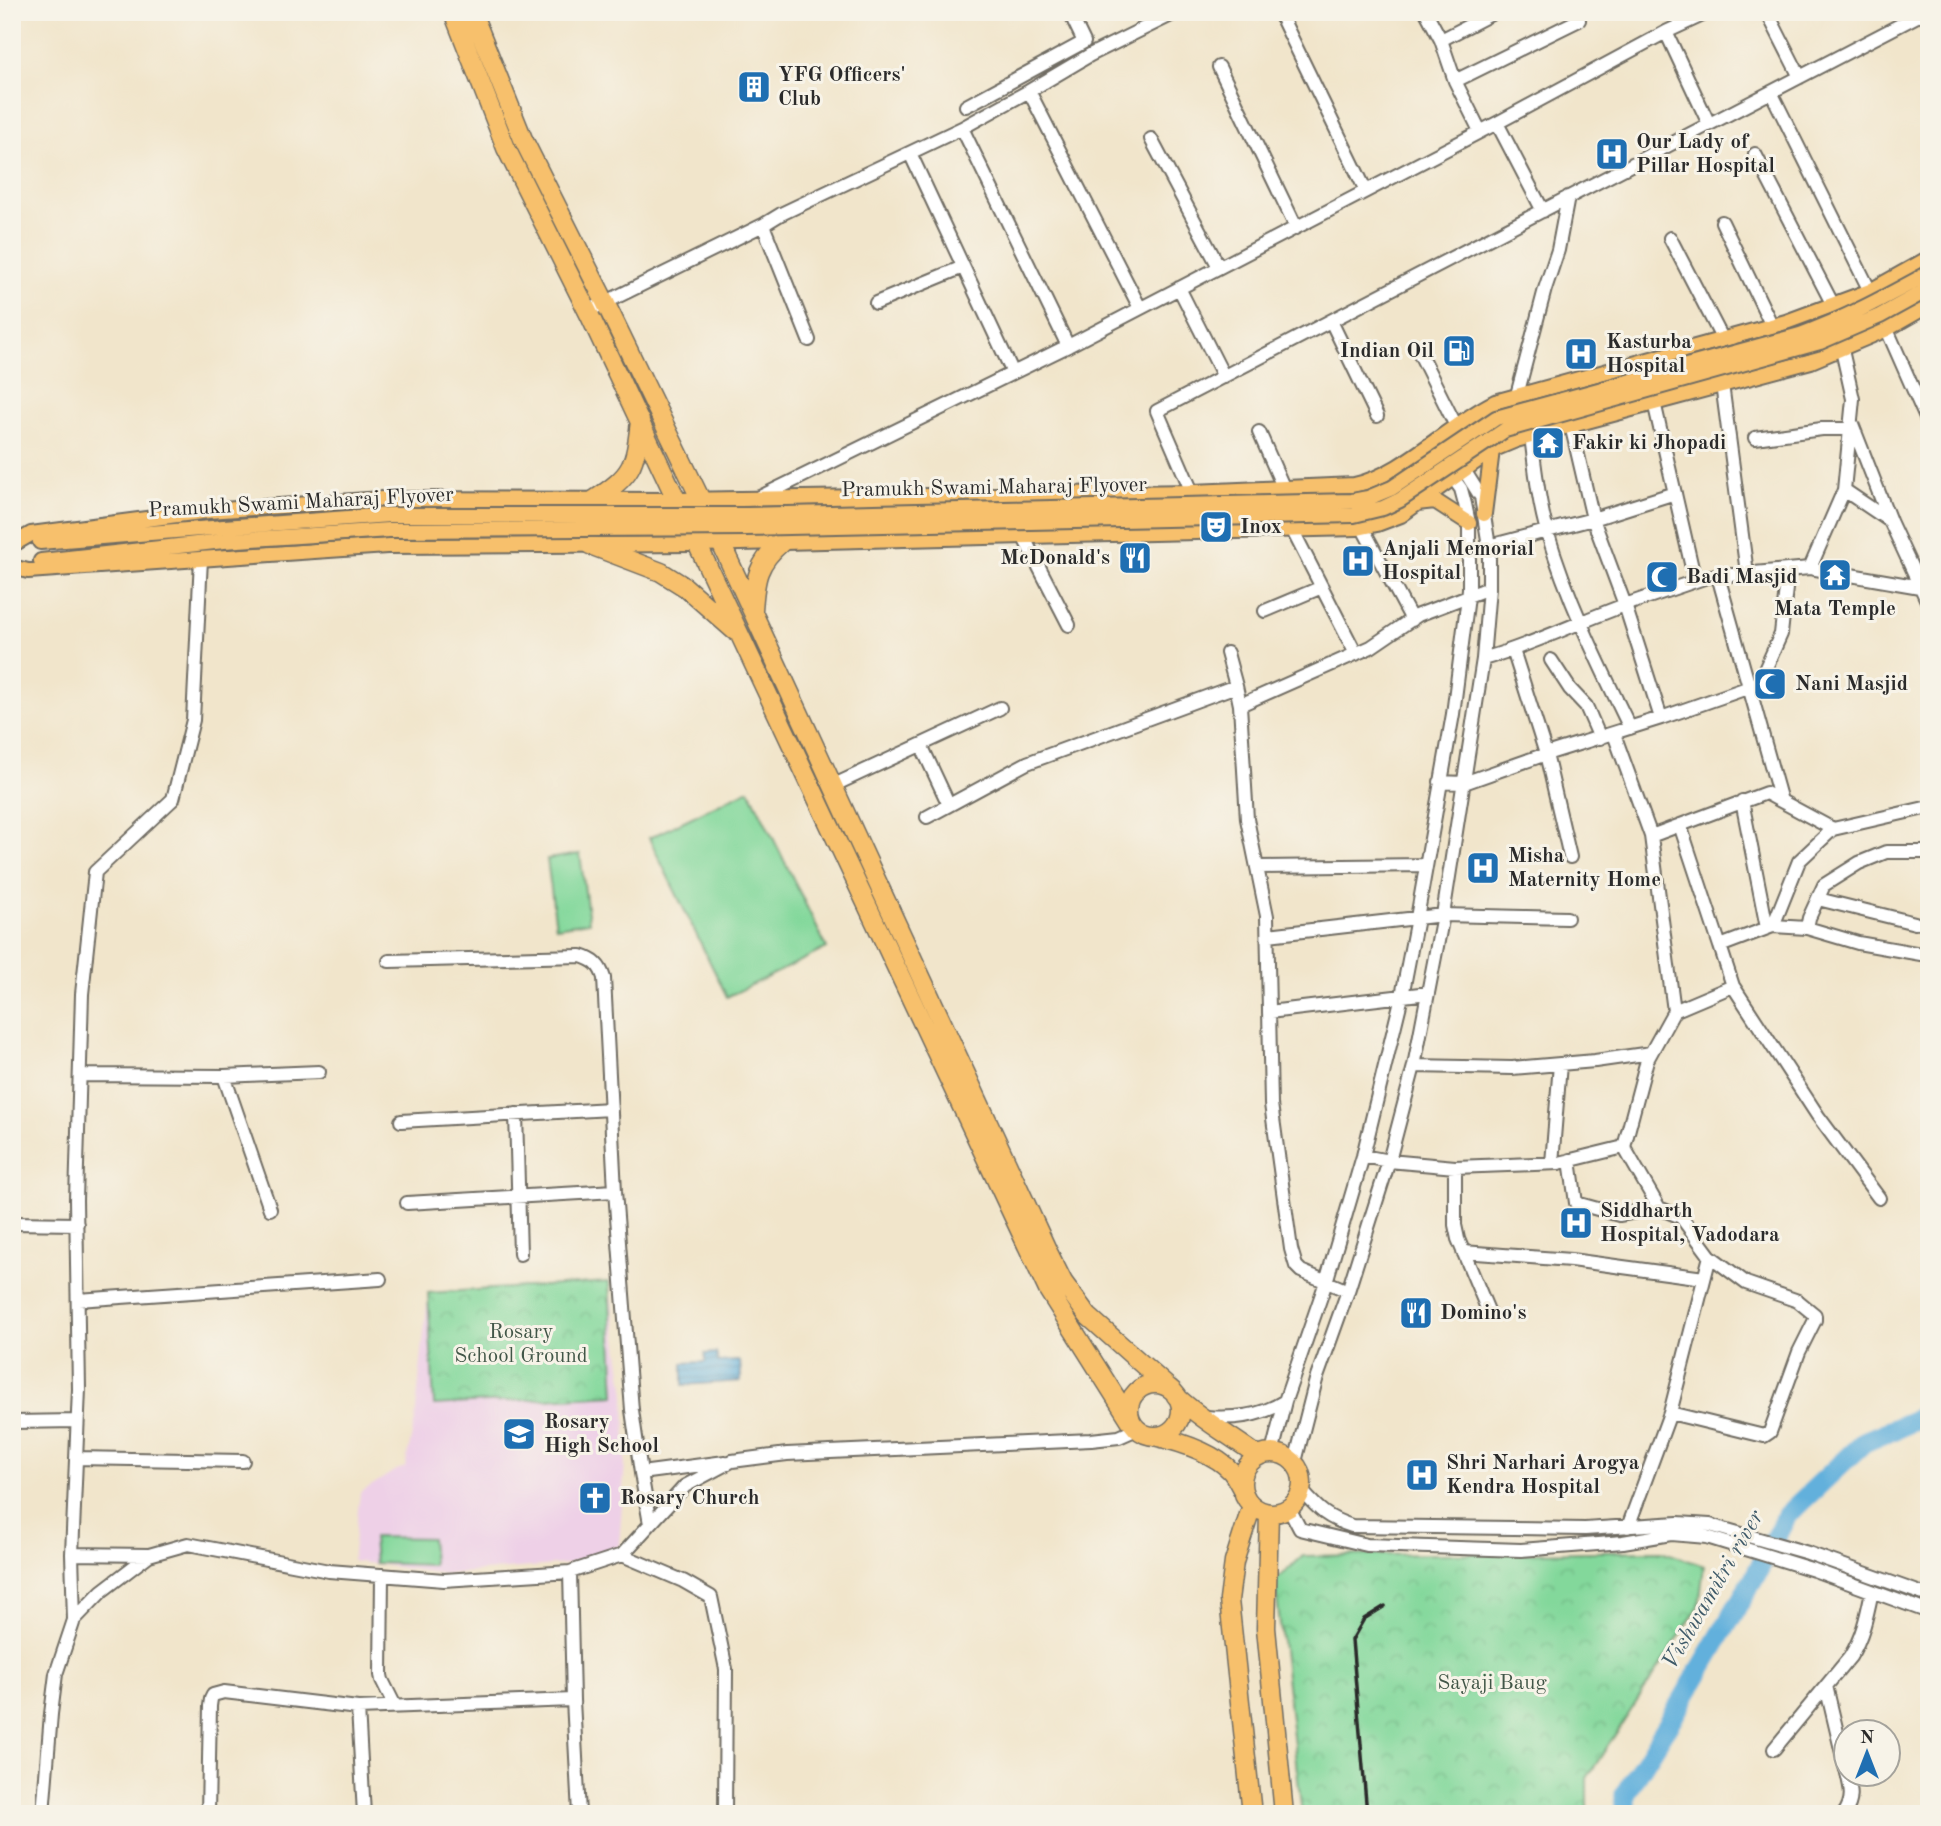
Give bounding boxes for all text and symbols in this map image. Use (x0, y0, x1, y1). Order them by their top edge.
place label: YFG Officers' Club (778, 65, 906, 110)
building icon: YFG Officers' Club (735, 68, 773, 106)
place label: Our Lady of Pillar Hospital (1636, 132, 1775, 177)
hospital icon: Our Lady of Pillar Hospital (1593, 135, 1631, 173)
fuel station icon: Indian Oil (1440, 332, 1478, 370)
place label: Kasturba Hospital (1606, 332, 1692, 377)
hospital icon: Kasturba Hospital (1562, 335, 1600, 373)
place label: Indian Oil (1340, 341, 1434, 362)
temple icon: Fakir ki Jhopadi (1529, 424, 1567, 462)
place label: Fakir ki Jhopadi (1572, 433, 1726, 454)
street label: Pramukh Swami Maharaj Flyover (841, 475, 1147, 501)
street label: Pramukh Swami Maharaj Flyover (148, 484, 455, 521)
theatre icon: Inox (1197, 508, 1235, 546)
place label: Inox (1240, 517, 1282, 538)
restaurant icon: McDonald's (1116, 539, 1154, 577)
place label: Anjali Memorial Hospital (1382, 539, 1534, 584)
hospital icon: Anjali Memorial Hospital (1339, 542, 1377, 580)
place label: McDonald's (1000, 548, 1110, 569)
temple icon: Mata Temple (1816, 556, 1854, 594)
mosque icon: Badi Masjid (1643, 558, 1681, 596)
place label: Badi Masjid (1686, 567, 1798, 588)
place label: Mata Temple (1774, 599, 1896, 620)
mosque icon: Nani Masjid (1751, 665, 1789, 703)
place label: Nani Masjid (1795, 674, 1908, 695)
place label: Misha Maternity Home (1508, 846, 1661, 891)
hospital icon: Misha Maternity Home (1464, 849, 1502, 887)
place label: Siddharth Hospital, Vadodara (1600, 1201, 1780, 1246)
hospital icon: Siddharth Hospital, Vadodara (1557, 1204, 1595, 1242)
restaurant icon: Domino's (1397, 1294, 1435, 1332)
place label: Domino's (1440, 1303, 1526, 1324)
park label: Rosary School Ground (454, 1322, 588, 1367)
place label: Rosary High School (544, 1412, 659, 1457)
school or university icon: Rosary High School (500, 1415, 538, 1453)
place label: Shri Narhari Arogya Kendra Hospital (1446, 1453, 1640, 1498)
hospital icon: Shri Narhari Arogya Kendra Hospital (1403, 1456, 1441, 1494)
church icon: Rosary Church (576, 1479, 614, 1517)
place label: Rosary Church (620, 1488, 760, 1509)
water label: Vishwamitri river (1658, 1505, 1768, 1674)
park label: Sayaji Baug (1437, 1673, 1547, 1694)
north arrow (1832, 1717, 1902, 1787)
text: N (1860, 1729, 1875, 1748)

